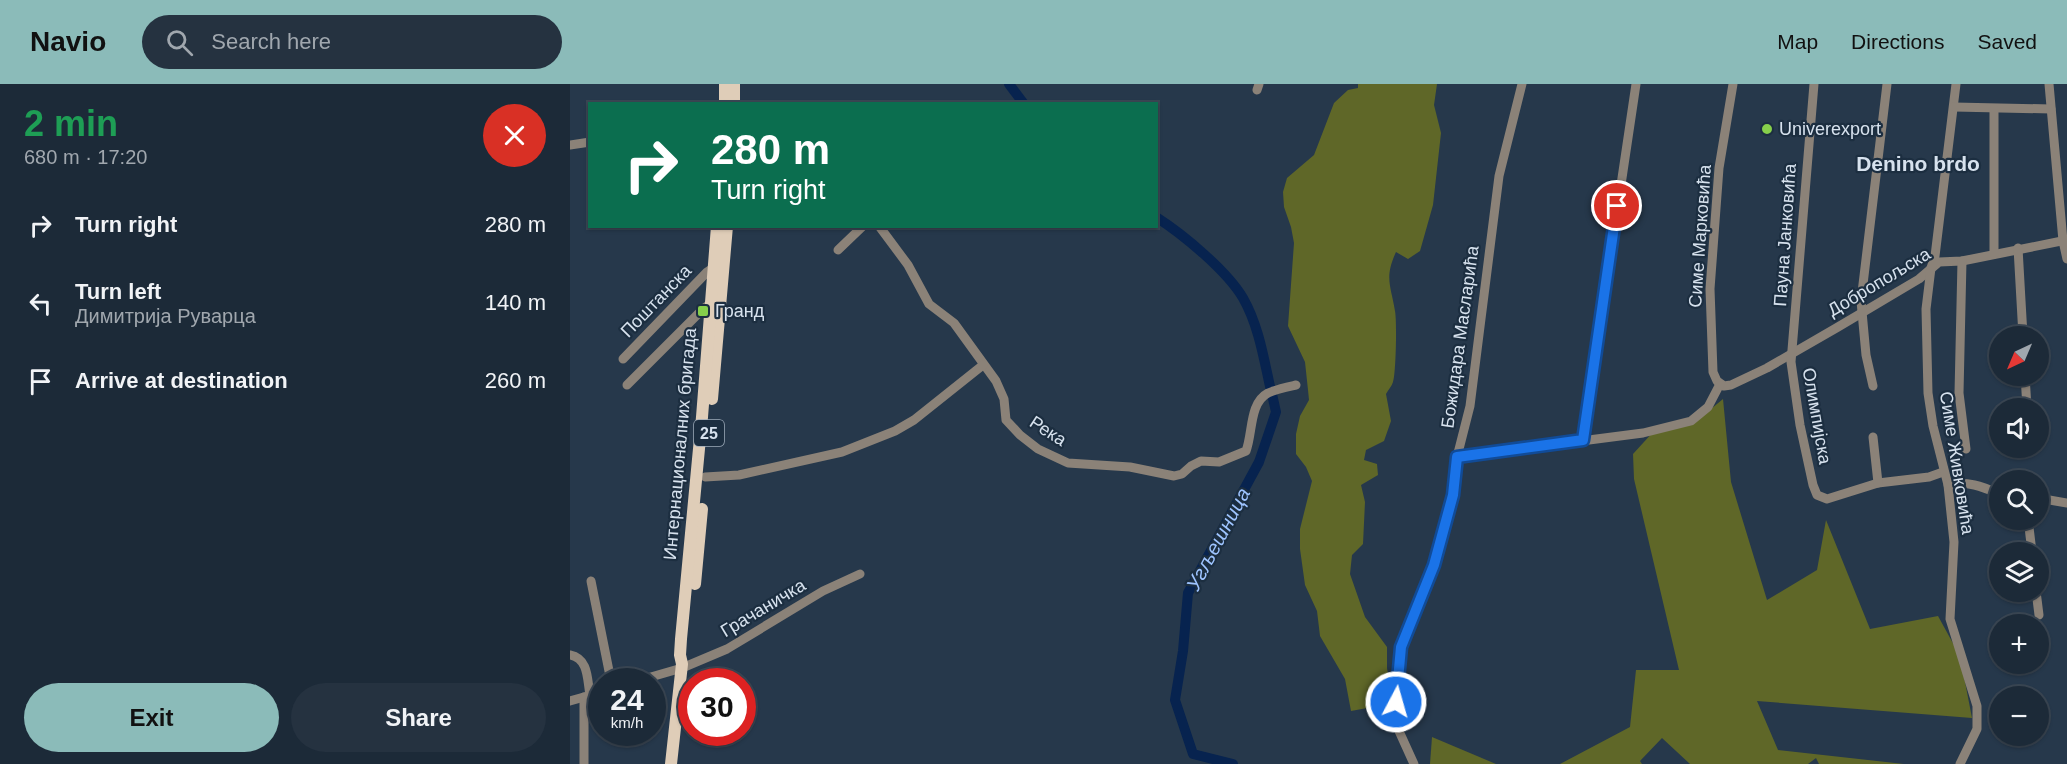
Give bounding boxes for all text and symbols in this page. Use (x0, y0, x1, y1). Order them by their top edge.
search box (142, 15, 562, 69)
text: Navio (30, 26, 106, 57)
icon: search (163, 26, 196, 59)
text: Search here (211, 29, 331, 54)
text: Map (1777, 30, 1818, 53)
text: Directions (1851, 30, 1944, 53)
text: Saved (1977, 30, 2037, 53)
text: 2 min (24, 103, 118, 144)
button: close (483, 104, 546, 167)
place label: Univerexport (1779, 119, 1881, 139)
marker: Univerexport (1760, 122, 1774, 136)
icon: right (612, 126, 690, 204)
text: 280 m (711, 126, 830, 173)
text: 680 m · 17:20 (24, 146, 147, 168)
district label: Denino brdo (1856, 152, 1980, 175)
street label: Пауна Јанковића (1770, 162, 1800, 307)
street label: Симе Марковића (1685, 163, 1715, 308)
text: Turn right (711, 175, 826, 205)
pin (1591, 180, 1642, 231)
icon: arrive (1600, 189, 1633, 222)
icon: right (24, 209, 57, 242)
text: Turn right (75, 212, 177, 237)
text: 280 m (485, 212, 546, 237)
street label: Божидара Масларића (1437, 243, 1483, 430)
street label: Добропољска (1824, 243, 1935, 320)
street label: Поштанска (617, 260, 696, 341)
text: Turn left (75, 279, 161, 304)
icon: left (24, 287, 57, 320)
text: 140 m (485, 290, 546, 315)
place label: Гранд (715, 301, 765, 321)
marker: Гранд (696, 304, 710, 318)
text: Димитрија Руварца (75, 305, 256, 327)
street label: Интернационалних бригада (660, 326, 700, 561)
north arrow (1989, 326, 2049, 386)
map controls (1989, 326, 2049, 746)
icon: arrive (24, 365, 57, 398)
street label: Олимпијска (1799, 366, 1836, 467)
text: Arrive at destination (75, 368, 288, 393)
text: 260 m (485, 368, 546, 393)
street label: Симе Живковића (1936, 390, 1978, 537)
button: sound (1989, 398, 2049, 458)
street label: Река (1026, 412, 1071, 451)
road number: 25 (694, 420, 724, 446)
button: search (1989, 470, 2049, 530)
water label: Угљешница (1181, 484, 1254, 595)
button: layers (1989, 542, 2049, 602)
street label: Грачаничка (717, 574, 810, 641)
button: + (1989, 614, 2049, 674)
speed limit sign: 30 (678, 668, 756, 746)
position arrow (1364, 670, 1428, 734)
button: Exit (24, 683, 279, 752)
button: Share (291, 683, 546, 752)
text: 24 (610, 683, 644, 716)
button: − (1989, 686, 2049, 746)
text: km/h (611, 714, 643, 731)

